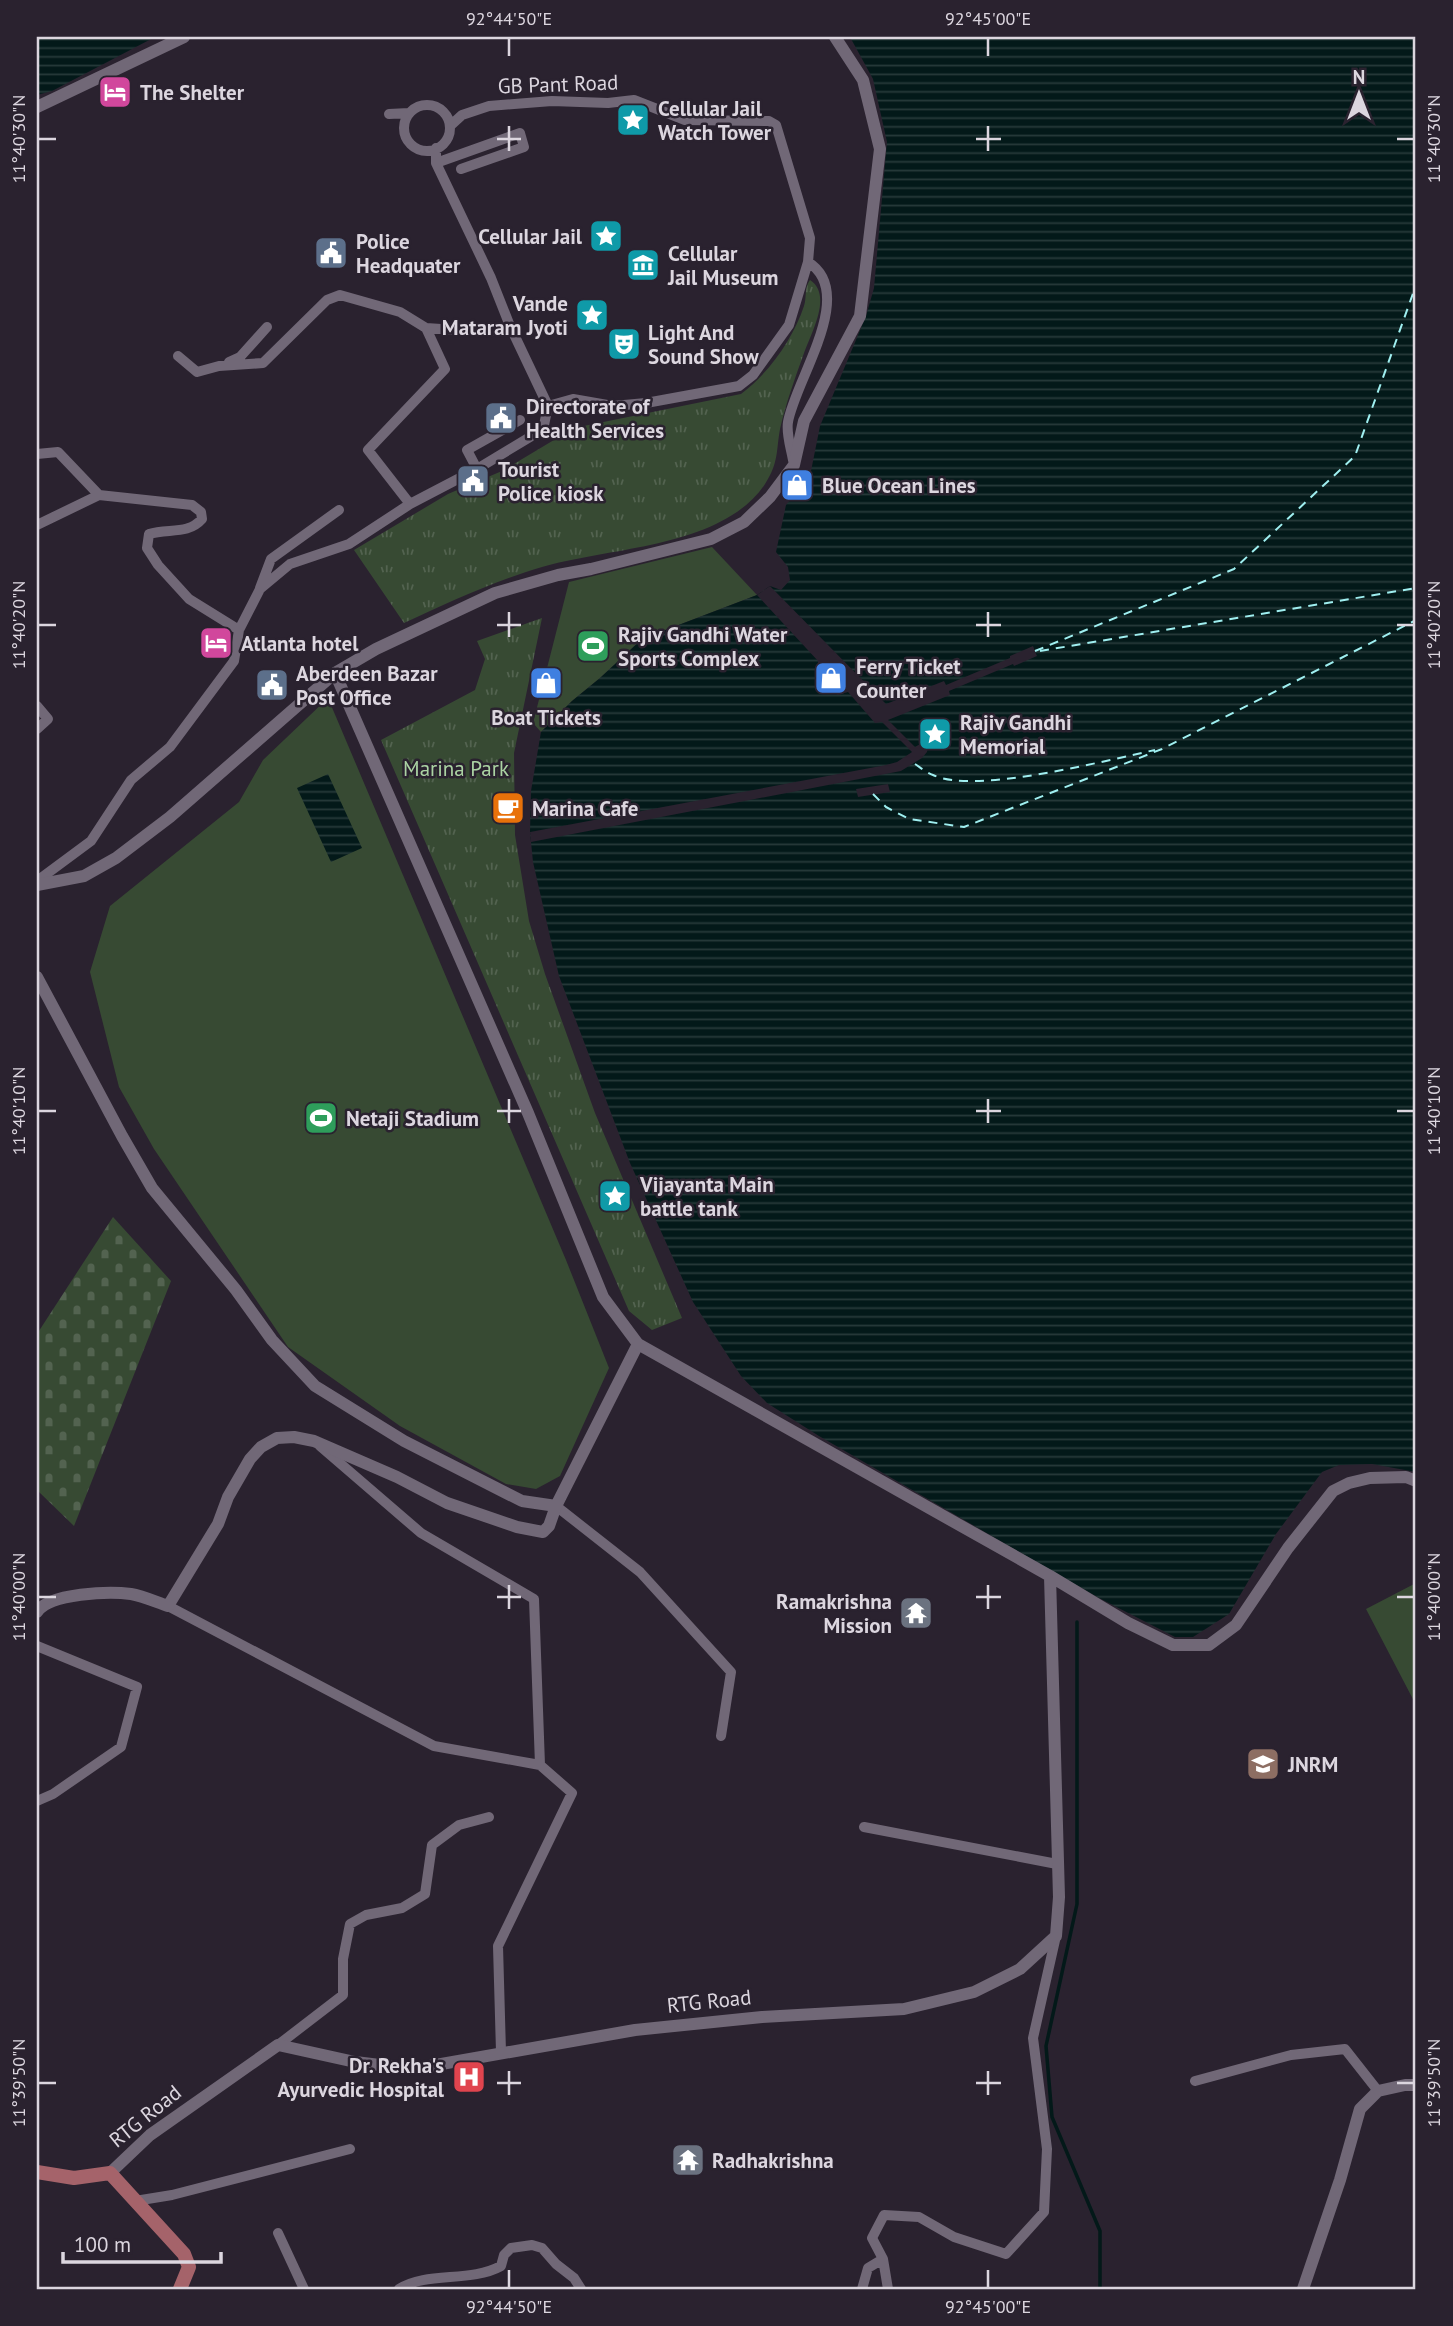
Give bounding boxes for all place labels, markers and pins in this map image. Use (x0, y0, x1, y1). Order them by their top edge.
hotel icon: The Shelter (96, 73, 134, 111)
place label: The Shelter (140, 79, 245, 106)
place label: Cellular Jail Watch Tower (658, 95, 772, 146)
place icon: Cellular Jail Watch Tower (614, 101, 652, 139)
place icon: Cellular Jail (587, 217, 625, 255)
place label: Cellular Jail (478, 223, 583, 250)
place label: Police Headquater (356, 228, 461, 279)
public building icon: Police Headquater (312, 234, 350, 272)
place label: Cellular Jail Museum (667, 240, 778, 291)
museum icon: Cellular Jail Museum (624, 246, 662, 284)
place label: Vande Mataram Jyoti (442, 290, 568, 341)
place icon: Vande Mataram Jyoti (573, 296, 611, 334)
place label: Light And Sound Show (648, 319, 759, 370)
theatre icon: Light And Sound Show (605, 325, 643, 363)
place label: Directorate of Health Services (526, 393, 664, 444)
public building icon: Directorate of Health Services (482, 399, 520, 437)
place label: Tourist Police kiosk (498, 456, 604, 507)
public building icon: Tourist Police kiosk (454, 462, 492, 500)
shop icon: Blue Ocean Lines (778, 466, 816, 504)
place label: Blue Ocean Lines (822, 472, 976, 499)
place label: Rajiv Gandhi Water Sports Complex (618, 621, 788, 672)
hotel icon: Atlanta hotel (197, 624, 235, 662)
sports icon: Rajiv Gandhi Water Sports Complex (574, 627, 612, 665)
place label: Atlanta hotel (241, 630, 359, 657)
place label: Ferry Ticket Counter (856, 653, 961, 704)
shop icon: Ferry Ticket Counter (812, 659, 850, 697)
place label: Aberdeen Bazar Post Office (296, 660, 438, 711)
shop icon: Boat Tickets (527, 664, 565, 702)
public building icon: Aberdeen Bazar Post Office (253, 666, 291, 704)
place label: Boat Tickets (491, 704, 601, 731)
place label: Rajiv Gandhi Memorial (960, 709, 1072, 760)
place icon: Rajiv Gandhi Memorial (916, 715, 954, 753)
cafe icon: Marina Cafe (489, 789, 527, 827)
place label: Marina Cafe (532, 795, 638, 822)
sports icon: Netaji Stadium (302, 1099, 340, 1137)
place label: Netaji Stadium (346, 1105, 479, 1132)
place label: Vijayanta Main battle tank (639, 1171, 774, 1222)
place icon: Vijayanta Main battle tank (596, 1177, 634, 1215)
place label: Ramakrishna Mission (776, 1588, 892, 1639)
temple icon: Ramakrishna Mission (897, 1594, 935, 1632)
school or university icon: JNRM (1244, 1745, 1282, 1783)
place label: JNRM (1287, 1751, 1338, 1778)
place label: Dr. Rekha's Ayurvedic Hospital (278, 2052, 445, 2103)
hospital icon: Dr. Rekha's Ayurvedic Hospital (450, 2058, 488, 2096)
temple icon: Radhakrishna (669, 2141, 707, 2179)
place label: Radhakrishna (712, 2147, 834, 2174)

